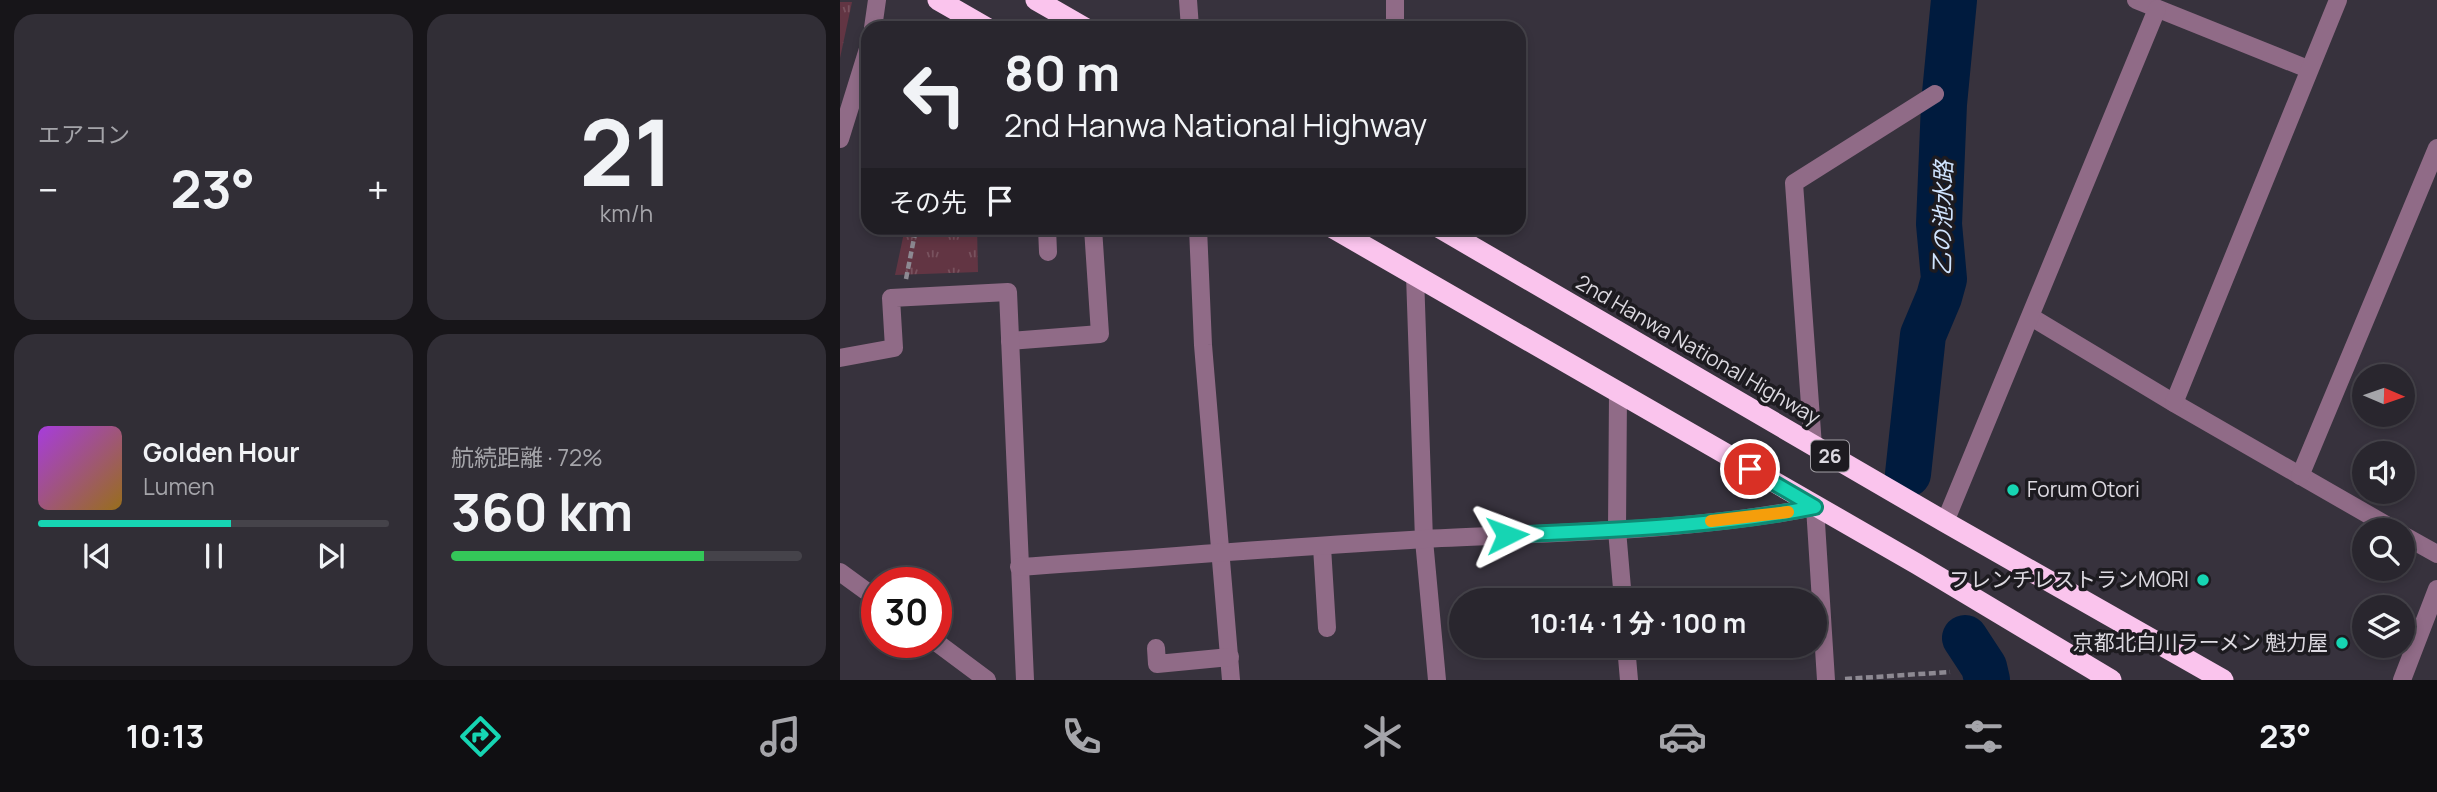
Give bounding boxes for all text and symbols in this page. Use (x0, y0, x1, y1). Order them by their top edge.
text: 80 m (1004, 39, 1120, 106)
icon: left (889, 49, 980, 140)
text: 21 (579, 89, 674, 213)
text: 2nd Hanwa National Highway (1004, 103, 1427, 147)
text: エアコン (38, 118, 130, 150)
text: 23° (171, 153, 255, 224)
water label: 乙の池水路 (1925, 158, 1959, 276)
text: − (38, 163, 59, 215)
text: + (367, 163, 389, 215)
icon: arrive (981, 182, 1019, 220)
text: その先 (889, 184, 967, 220)
text: km/h (600, 197, 653, 229)
street label: 2nd Hanwa National Highway (1571, 268, 1826, 431)
north arrow (2352, 364, 2415, 427)
map controls (2352, 364, 2415, 658)
text: Golden Hour (143, 434, 300, 470)
pin (1720, 439, 1780, 499)
road number: 26 (1811, 440, 1849, 471)
text: 航続距離 · 72% (451, 441, 603, 473)
button: sound (2352, 441, 2415, 504)
icon: arrive (1731, 450, 1769, 488)
text: Lumen (143, 470, 215, 502)
place label: Forum Otori (2027, 475, 2140, 503)
text: 360 km (451, 476, 633, 547)
marker: Forum Otori (2005, 482, 2021, 498)
position arrow (1470, 498, 1544, 572)
button: search (2352, 518, 2415, 581)
icon: previous (78, 537, 116, 575)
icon: pause (195, 537, 233, 575)
icon: next (312, 537, 350, 575)
place label: フレンチレストランMORI (1949, 565, 2189, 593)
speed limit sign: 30 (861, 567, 952, 658)
marker: フレンチレストランMORI (2195, 572, 2211, 588)
button: layers (2352, 595, 2415, 658)
text: 10:14 · 1 分 · 100 m (1530, 605, 1746, 641)
place label: 京都北白川ラーメン 魁力屋 (2073, 628, 2328, 656)
marker: 京都北白川ラーメン 魁力屋 (2334, 635, 2350, 651)
icon: directions (456, 712, 505, 761)
icon: music (756, 712, 805, 761)
icon: phone (1057, 712, 1106, 761)
icon: climate (1358, 712, 1407, 761)
icon: car (1658, 712, 1707, 761)
icon: filters (1959, 712, 2008, 761)
text: 10:13 (126, 714, 204, 758)
text: 23° (2259, 714, 2311, 758)

